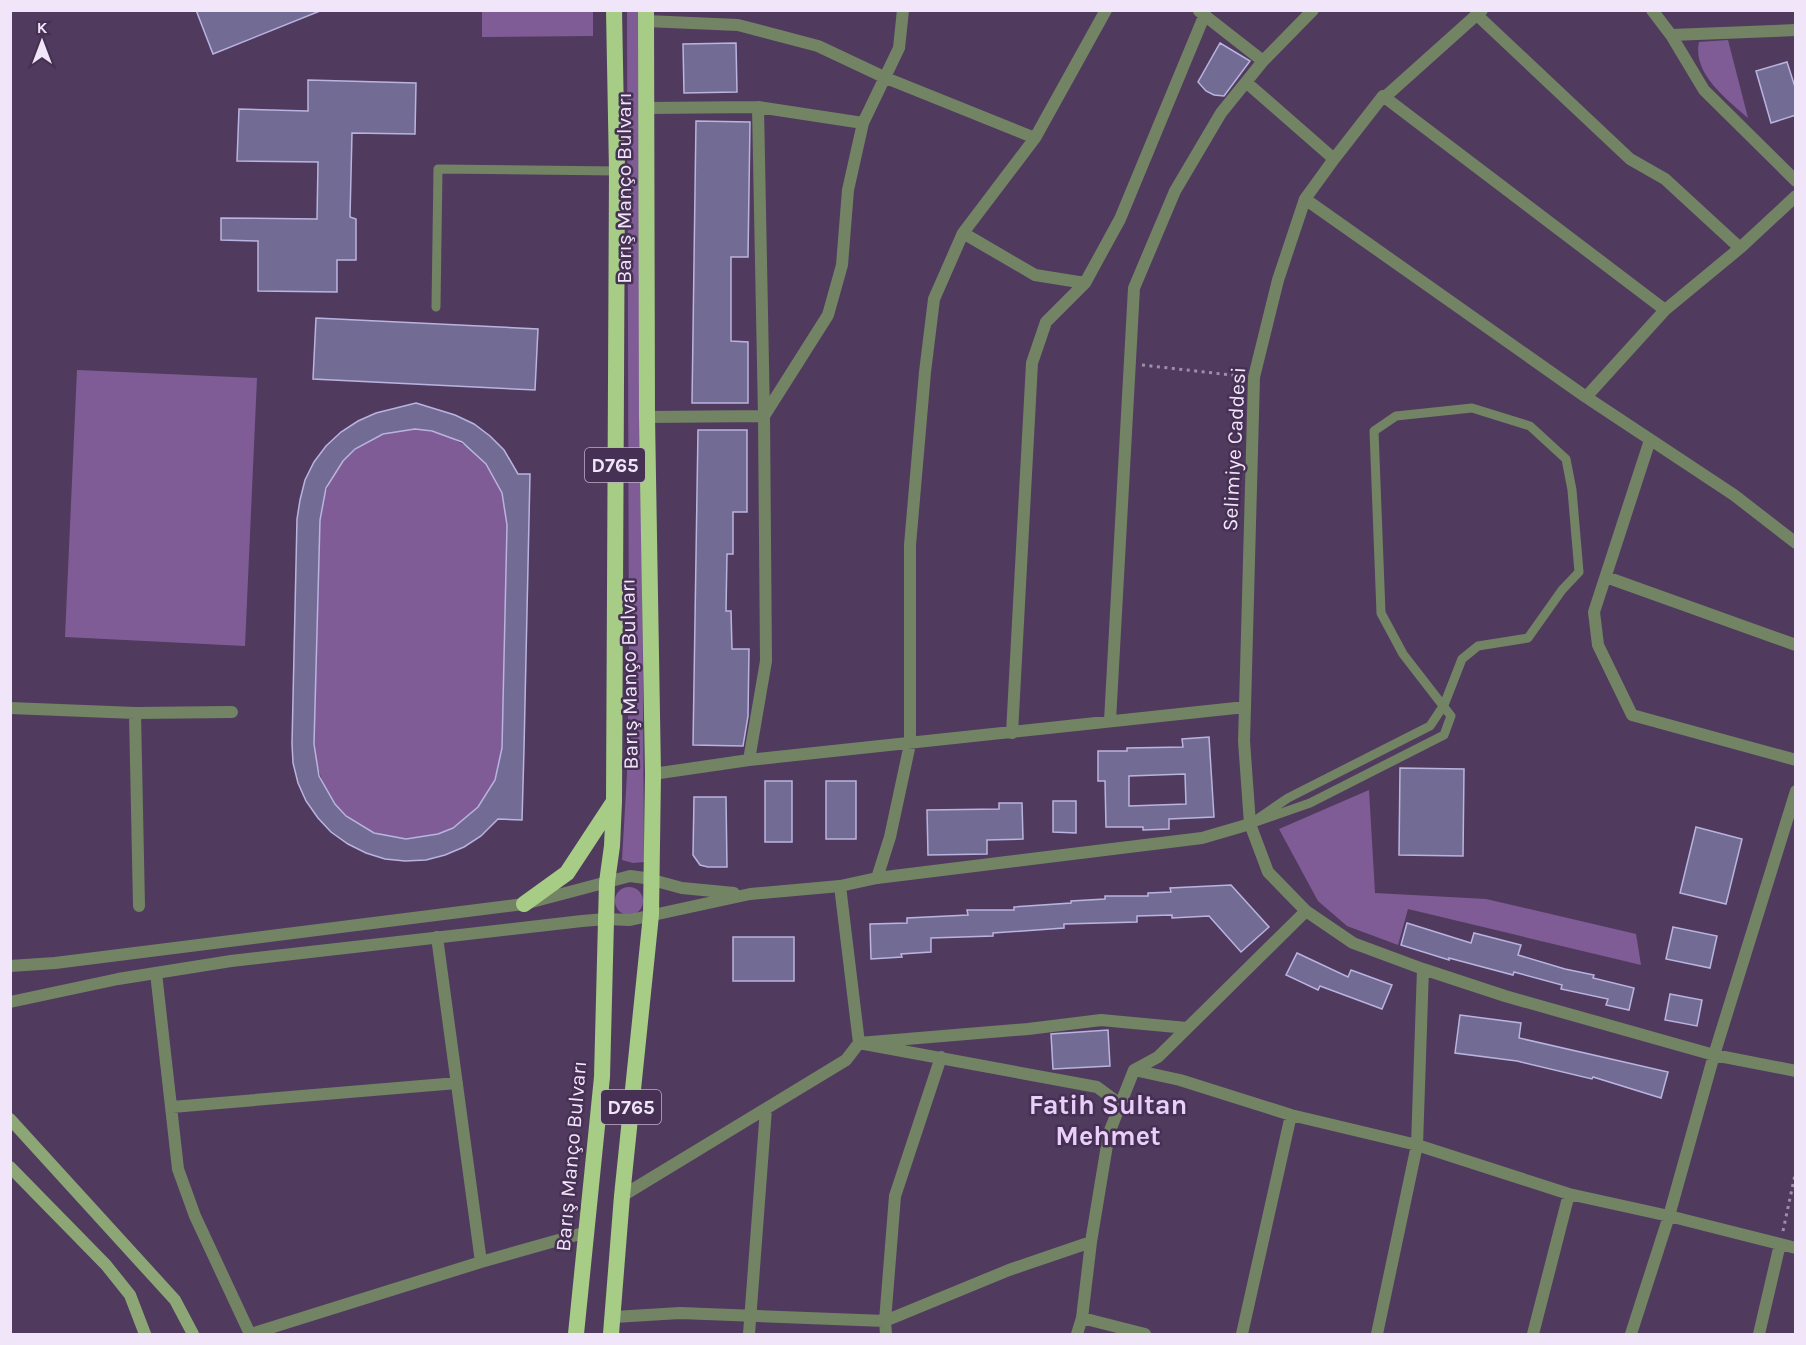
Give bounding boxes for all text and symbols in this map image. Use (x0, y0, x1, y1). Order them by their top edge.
north arrow (12, 12, 72, 72)
text: K (37, 18, 48, 37)
street label: Barış Manço Bulvarı (612, 92, 636, 284)
street label: Selimiye Caddesi (1218, 366, 1250, 532)
road number: D765 (585, 448, 645, 482)
street label: Barış Manço Bulvarı (615, 578, 643, 770)
street label: Barış Manço Bulvarı (551, 1060, 591, 1252)
district label: Fatih Sultan Mehmet (1029, 1089, 1187, 1152)
road number: D765 (601, 1090, 661, 1124)

